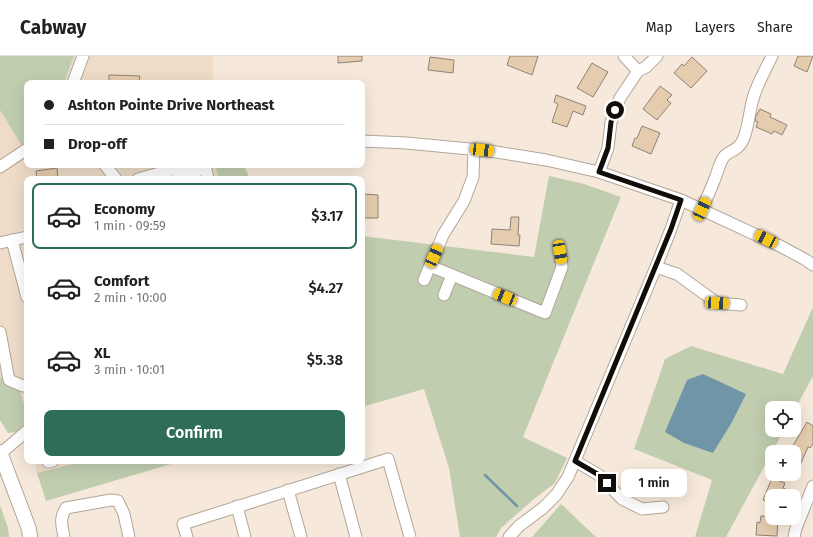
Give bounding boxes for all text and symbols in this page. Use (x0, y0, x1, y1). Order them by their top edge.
text: Cabway (20, 16, 86, 39)
text: Map (646, 19, 672, 36)
text: Layers (694, 19, 735, 36)
text: Share (757, 19, 793, 36)
text: Ashton Pointe Drive Northeast (68, 96, 275, 114)
route start (606, 101, 624, 119)
text: Drop-off (68, 135, 127, 153)
car (469, 143, 495, 157)
car (691, 196, 713, 222)
icon: car (46, 198, 82, 234)
text: Economy (94, 200, 155, 218)
text: $3.17 (311, 207, 343, 225)
text: 1 min · 09:59 (94, 218, 166, 233)
car (753, 228, 779, 250)
car (552, 239, 568, 265)
car (424, 243, 444, 269)
icon: car (46, 270, 82, 306)
text: Comfort (94, 272, 150, 290)
text: $4.27 (308, 279, 343, 297)
car (492, 287, 518, 307)
text: 2 min · 10:00 (94, 290, 167, 305)
car (705, 296, 729, 310)
icon: car (46, 342, 82, 378)
text: XL (94, 344, 110, 362)
text: $5.38 (307, 351, 343, 369)
text: 3 min · 10:01 (94, 362, 165, 377)
map controls (765, 401, 801, 525)
button: locate (765, 401, 801, 437)
button: Confirm (44, 410, 345, 456)
button: + (765, 445, 801, 481)
callout: 1 min (621, 469, 687, 497)
route end (598, 474, 616, 492)
text: 1 min (638, 475, 670, 490)
button: − (765, 489, 801, 525)

